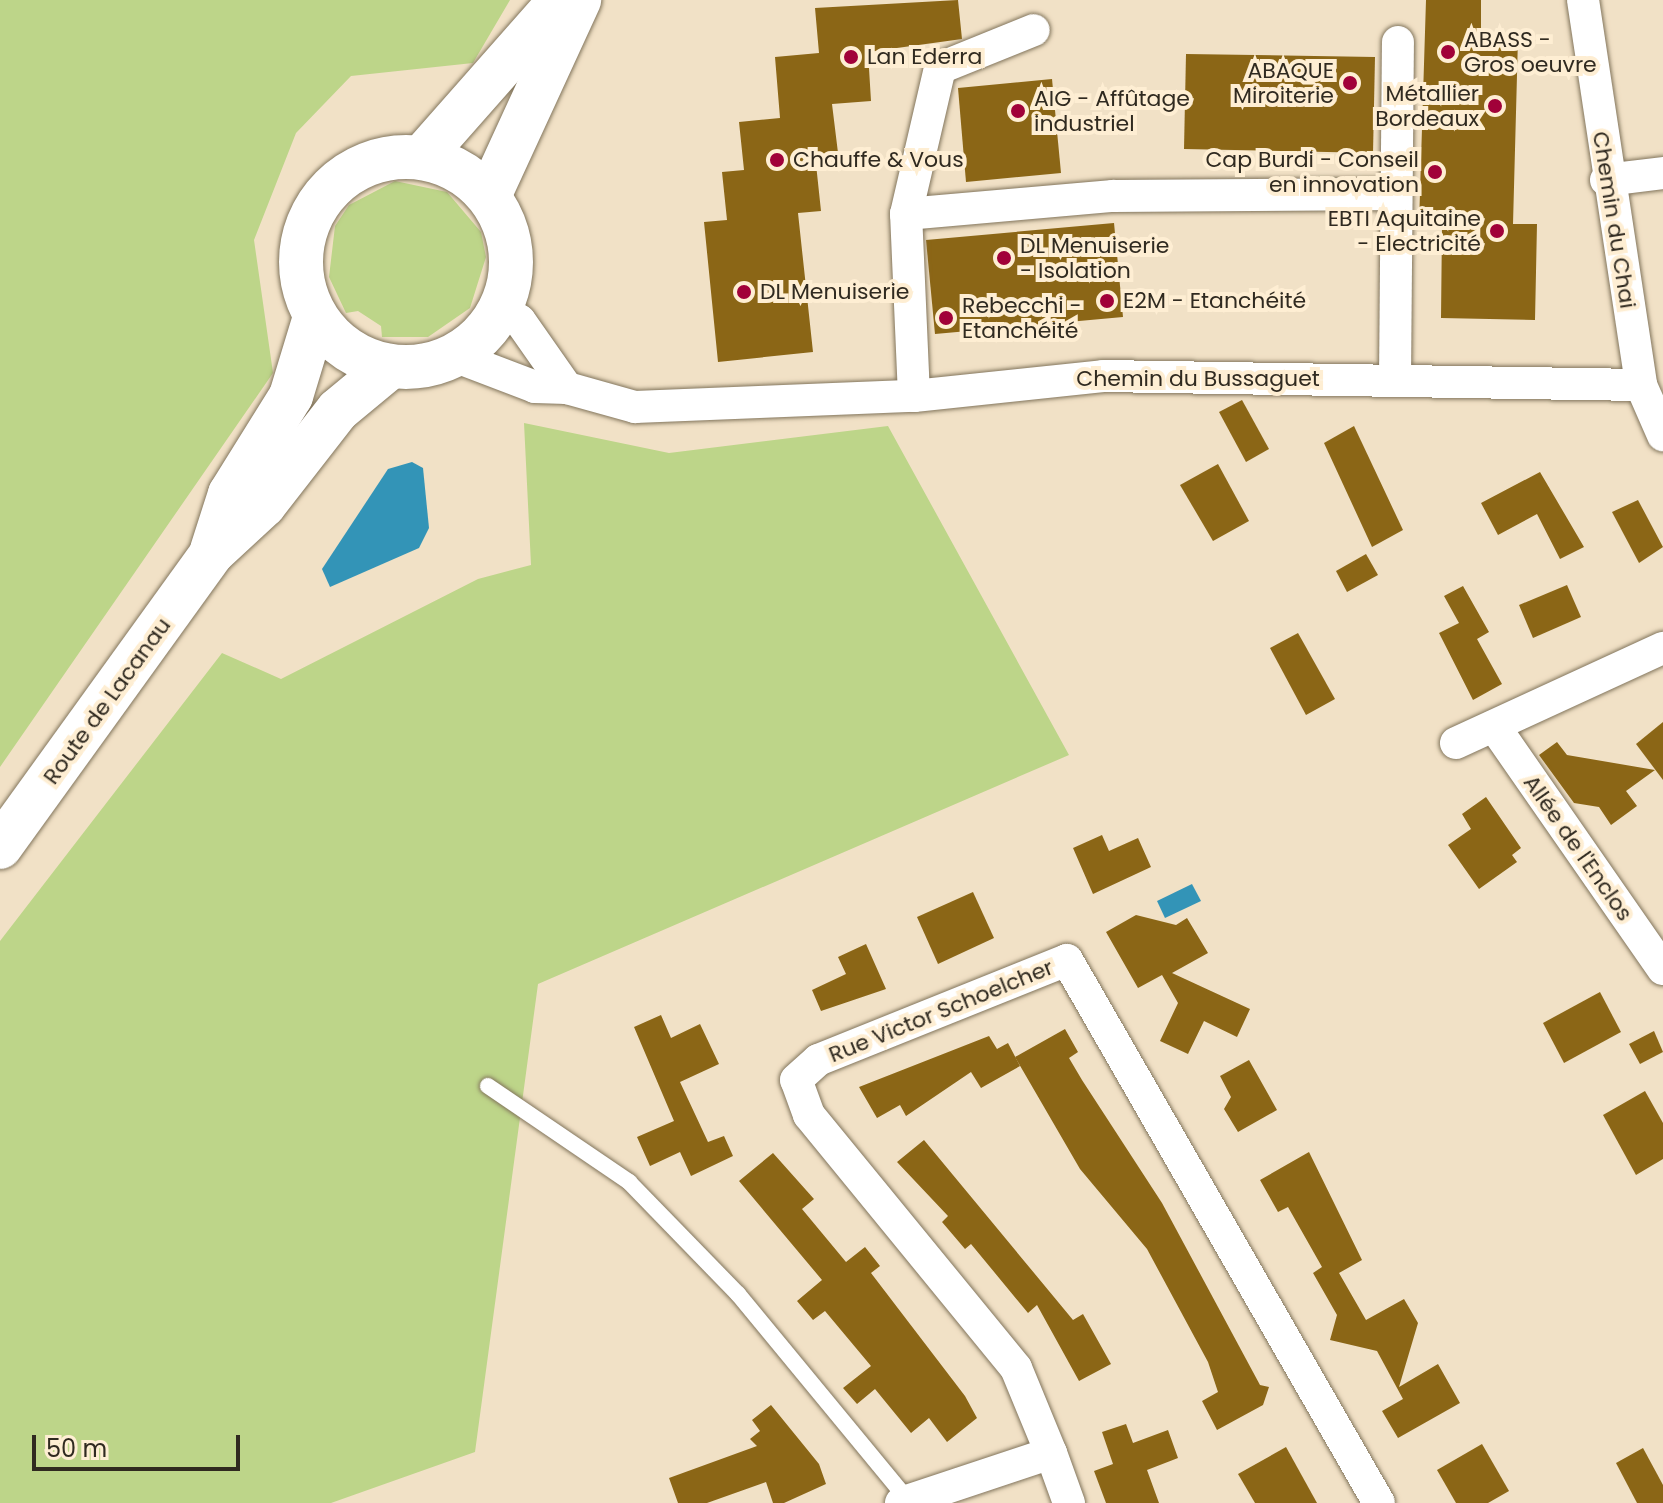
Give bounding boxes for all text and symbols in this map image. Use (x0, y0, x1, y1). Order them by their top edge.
place label: ABASS - Gros oeuvre (1464, 26, 1597, 78)
marker: ABASS - Gros oeuvre (1439, 43, 1457, 61)
place label: Lan Ederra (867, 44, 982, 70)
marker: Lan Ederra (842, 48, 860, 66)
place label: ABAQUE Miroiterie (1233, 57, 1334, 108)
marker: ABAQUE Miroiterie (1341, 74, 1359, 92)
place label: Métallier Bordeaux (1375, 80, 1479, 132)
place label: AIG - Affûtage industriel (1034, 85, 1190, 136)
marker: Métallier Bordeaux (1486, 97, 1504, 115)
marker: AIG - Affûtage industriel (1009, 102, 1027, 120)
street label: Chemin du Chai (1587, 130, 1641, 310)
place label: Cap Burdi - Conseil en innovation (1205, 146, 1419, 198)
place label: Chauffe & Vous (793, 147, 964, 173)
marker: Chauffe & Vous (768, 151, 786, 169)
marker: Cap Burdi - Conseil en innovation (1426, 163, 1444, 181)
place label: EBTI Aquitaine - Electricité (1328, 205, 1481, 256)
marker: EBTI Aquitaine - Electricité (1488, 222, 1506, 240)
place label: DL Menuiserie - Isolation (1020, 232, 1169, 284)
marker: DL Menuiserie - Isolation (995, 249, 1013, 267)
place label: DL Menuiserie (760, 279, 909, 305)
marker: DL Menuiserie (735, 283, 753, 301)
place label: E2M - Etanchéité (1123, 288, 1306, 314)
place label: Rebecchi - Etanchéité (962, 292, 1082, 344)
marker: E2M - Etanchéité (1098, 292, 1116, 310)
marker: Rebecchi - Etanchéité (937, 309, 955, 327)
street label: Chemin du Bussaguet (1076, 366, 1320, 392)
street label: Route de Lacanau (38, 613, 176, 789)
street label: Allée de l'Enclos (1518, 770, 1638, 926)
street label: Rue Victor Schoelcher (825, 954, 1057, 1068)
scale bar (36, 1419, 244, 1469)
text: 50 m (46, 1432, 107, 1465)

